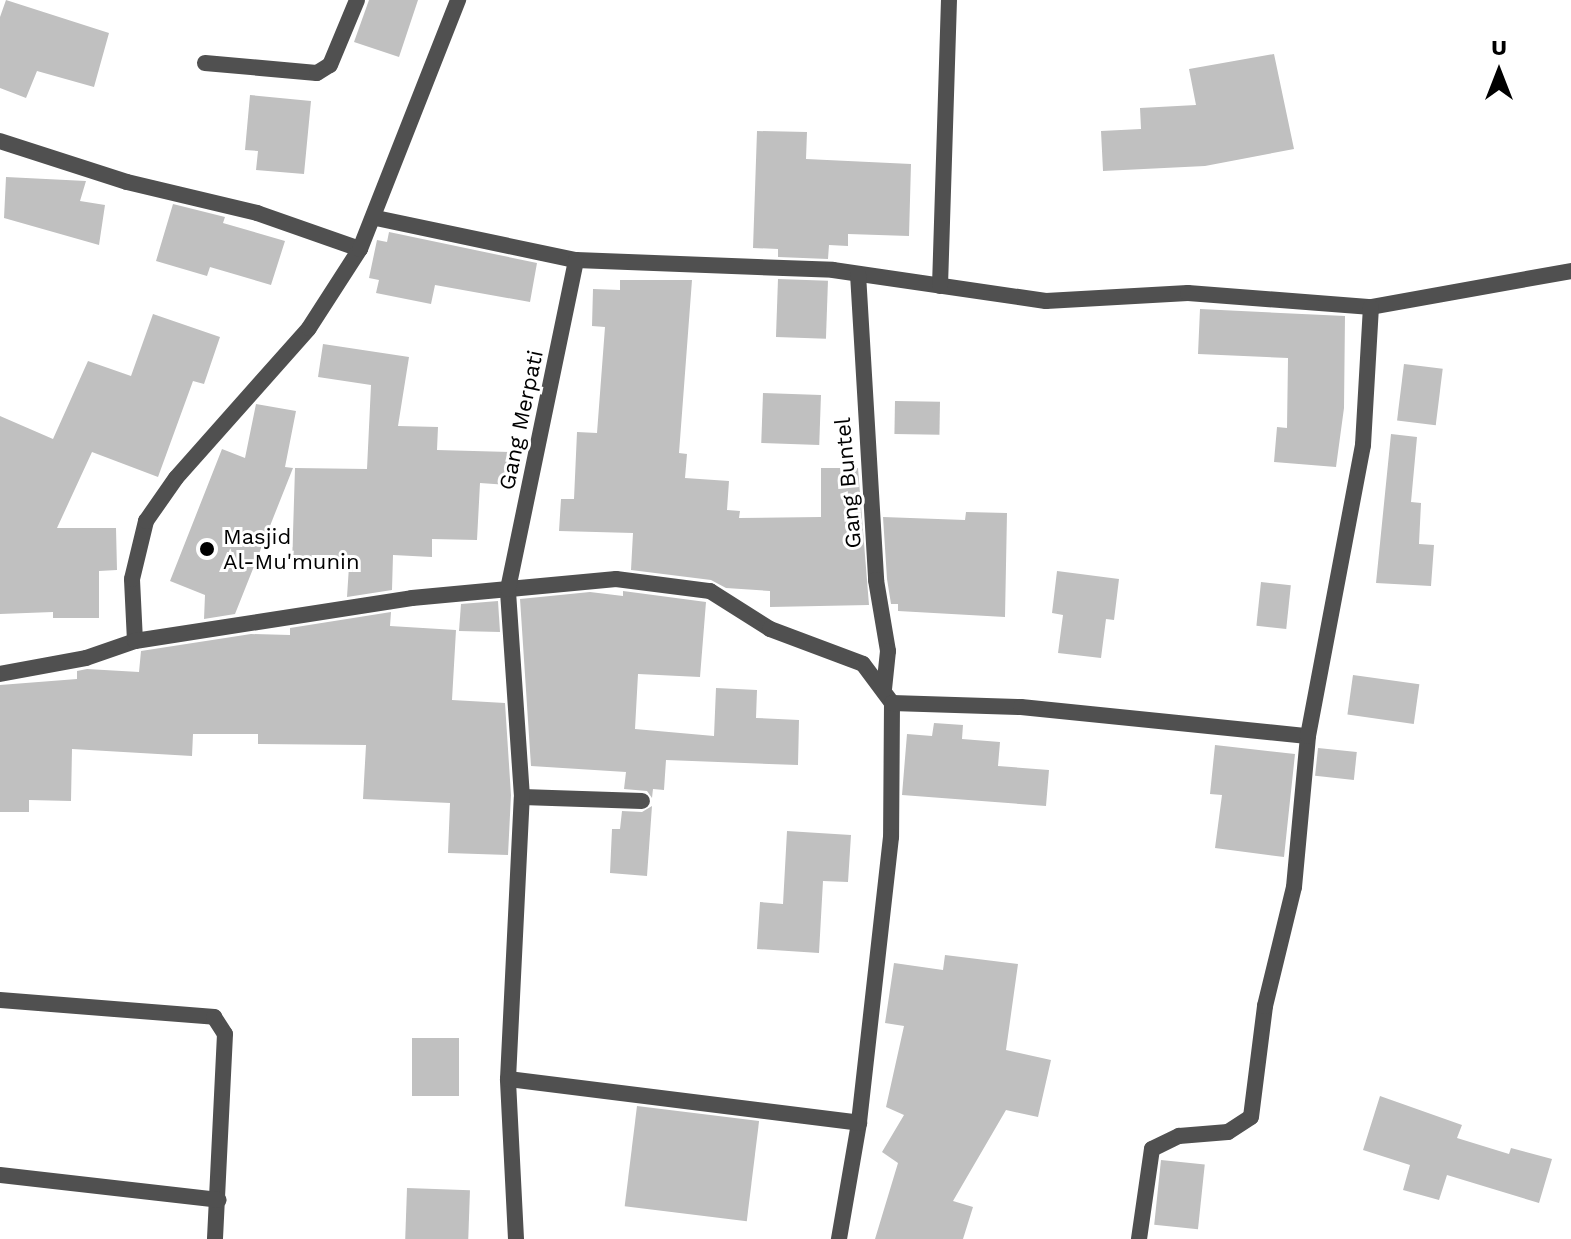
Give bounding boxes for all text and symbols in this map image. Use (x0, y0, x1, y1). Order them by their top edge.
north arrow (1459, 32, 1539, 112)
text: U (1491, 35, 1507, 60)
street label: Gang Merpati (493, 348, 549, 492)
street label: Gang Buntel (829, 416, 867, 550)
place label: Masjid Al-Mu'munin (223, 523, 360, 574)
marker: Masjid Al-Mu'munin (198, 540, 216, 558)

